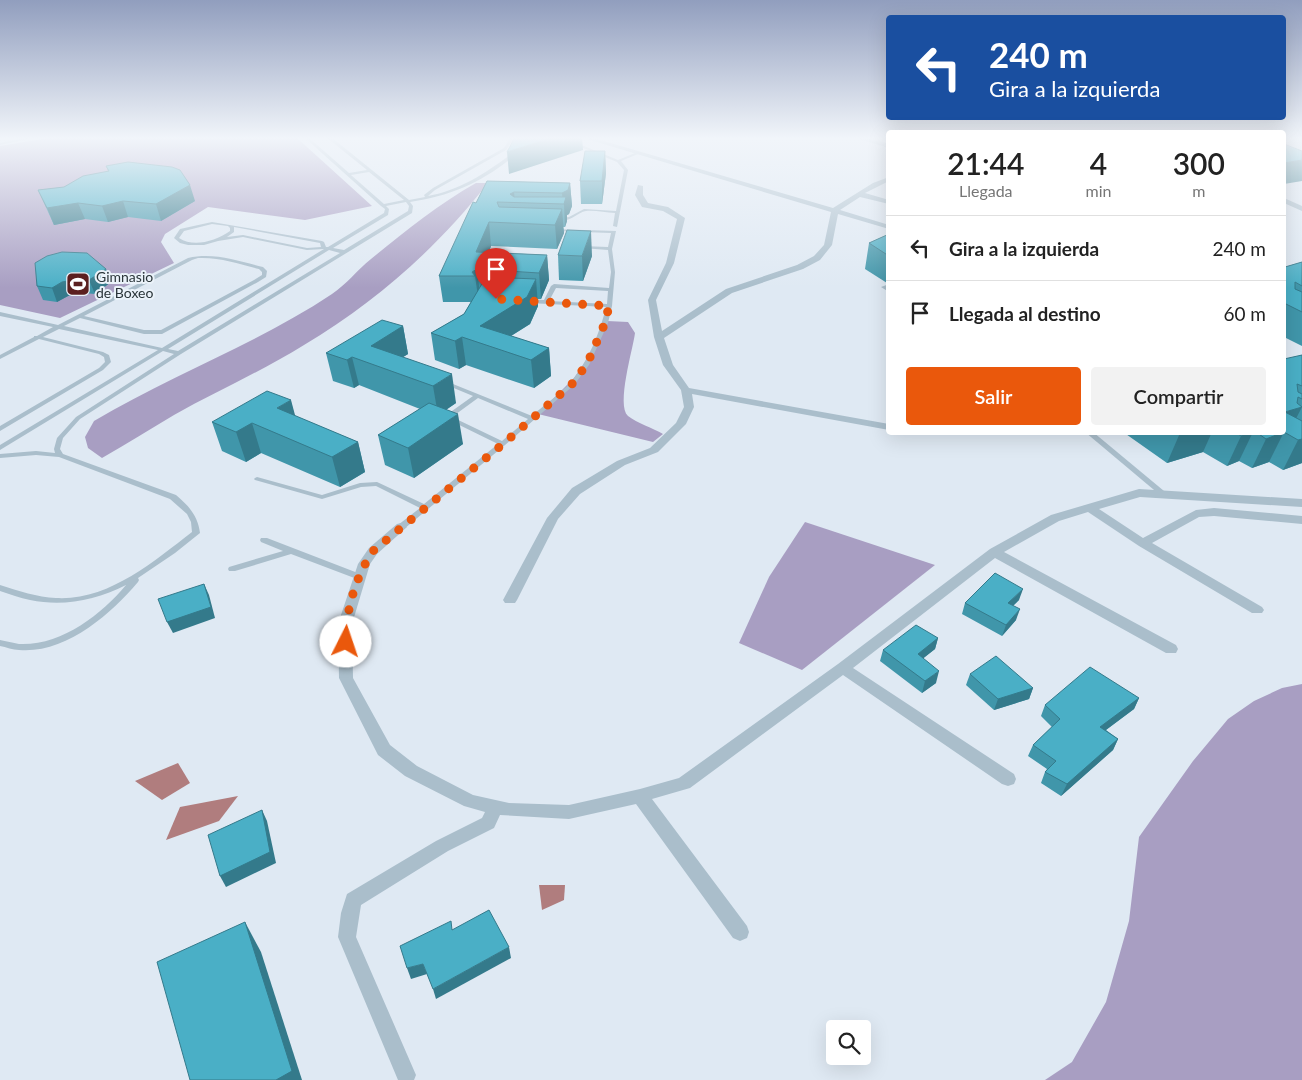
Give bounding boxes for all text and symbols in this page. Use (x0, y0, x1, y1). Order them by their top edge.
text: 240 m (989, 33, 1088, 75)
icon: left (906, 35, 971, 100)
text: Gira a la izquierda (989, 75, 1160, 102)
text: 21:44 (947, 145, 1024, 181)
text: 4 (1090, 145, 1107, 181)
text: 300 (1173, 145, 1225, 181)
text: Llegada (959, 181, 1013, 200)
text: min (1086, 181, 1111, 200)
text: m (1192, 181, 1205, 200)
icon: left (906, 234, 934, 262)
text: Gira a la izquierda (949, 237, 1099, 260)
text: 240 m (1212, 237, 1266, 260)
pin (475, 248, 517, 299)
icon: arrive (482, 255, 510, 283)
place label: Gimnasio de Boxeo (96, 268, 153, 301)
sports icon: Gimnasio de Boxeo (65, 271, 91, 297)
icon: arrive (906, 299, 934, 327)
text: Llegada al destino (949, 302, 1101, 325)
text: 60 m (1223, 302, 1266, 325)
button: Salir (906, 367, 1081, 425)
button: Compartir (1091, 367, 1266, 425)
position arrow (319, 615, 371, 667)
map controls (826, 1020, 871, 1065)
button: search (826, 1020, 871, 1065)

